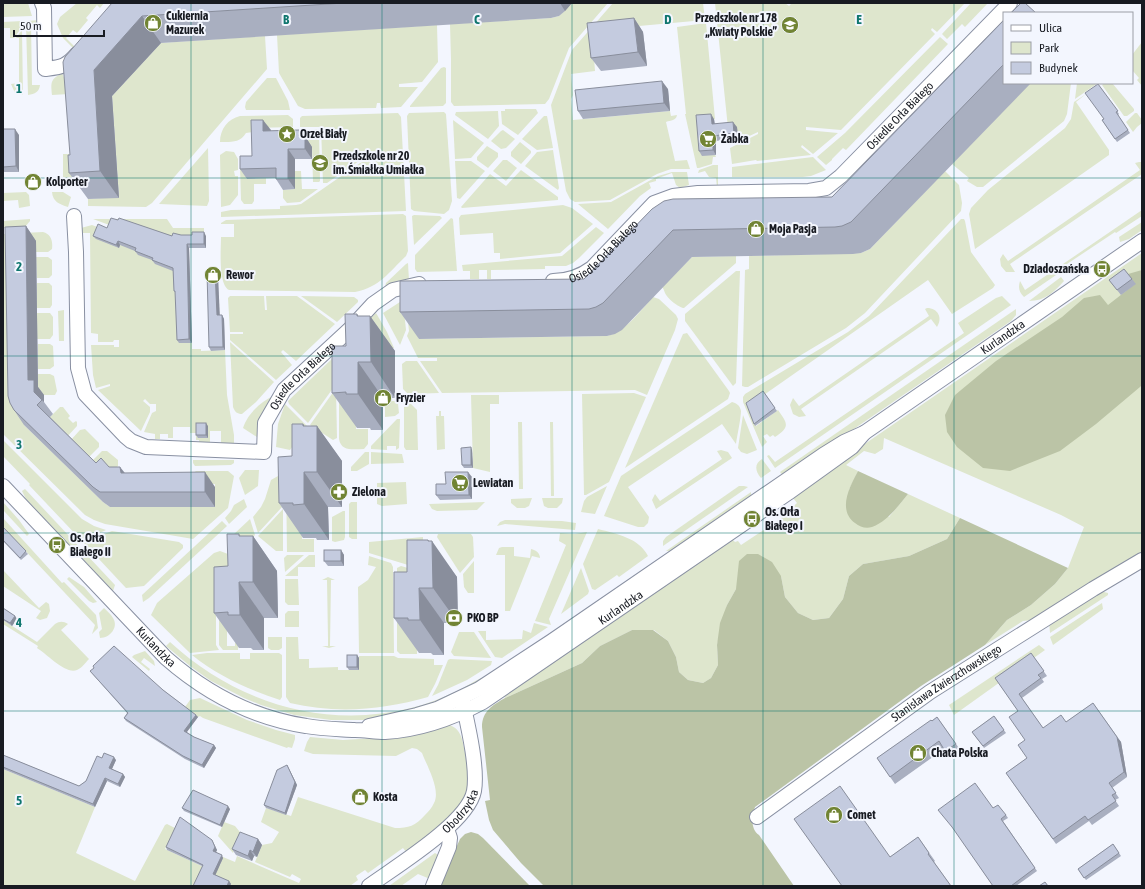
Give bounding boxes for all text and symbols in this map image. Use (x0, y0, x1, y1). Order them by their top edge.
place label: Cukiernia Mazurek (166, 9, 209, 37)
place label: Przedszkole nr 178 „Kwiaty Polskie” (695, 11, 778, 39)
scale bar (14, 12, 104, 38)
text: B (283, 12, 290, 27)
text: C (474, 12, 480, 27)
text: D (664, 12, 672, 27)
text: E (856, 12, 862, 27)
legend (1003, 12, 1133, 84)
shop icon: Cukiernia Mazurek (143, 13, 163, 33)
school or university icon: Przedszkole nr 178 „Kwiaty Polskie” (780, 15, 800, 35)
text: 50 m (20, 19, 42, 33)
text: Ulica (1039, 21, 1062, 35)
text: Park (1039, 41, 1060, 55)
text: Budynek (1039, 61, 1078, 75)
street label: Osiedle Orła Białego (864, 78, 936, 153)
text: 1 (16, 81, 22, 96)
place icon: Orzeł Biały (277, 124, 297, 144)
place label: Orzeł Biały (300, 127, 347, 141)
supermarket icon: Żabka (698, 129, 718, 149)
place label: Żabka (721, 131, 749, 146)
place label: Przedszkole nr 20 im. Śmiałka Umiałka (333, 149, 424, 177)
school or university icon: Przedszkole nr 20 im. Śmiałka Umiałka (310, 153, 330, 173)
shop icon: Kolporter (23, 172, 43, 192)
place label: Kolporter (46, 175, 88, 189)
street label: Osiedle Orła Białego (567, 217, 641, 286)
shop icon: Moja Pasja (746, 219, 766, 239)
place label: Moja Pasja (769, 222, 817, 236)
text: 2 (16, 259, 22, 274)
bus stop icon: Dziadoszańska (1092, 259, 1112, 279)
place label: Dziadoszańska (1023, 262, 1089, 276)
shop icon: Rewor (203, 265, 223, 285)
place label: Rewor (226, 268, 254, 282)
street label: Kurlandzka (978, 317, 1028, 357)
street label: Osiedle Orła Białego (267, 339, 339, 412)
shop icon: Fryzier (373, 388, 393, 408)
place label: Fryzier (396, 391, 426, 405)
text: 3 (16, 437, 22, 452)
supermarket icon: Lewiatan (450, 473, 470, 493)
place label: Lewiatan (473, 476, 514, 490)
pharmacy icon: Zielona (329, 482, 349, 502)
place label: Zielona (352, 485, 386, 499)
place label: Os. Orła Białego I (765, 505, 803, 533)
bus stop icon: Os. Orła Białego I (742, 509, 762, 529)
place label: Os. Orła Białego II (70, 531, 111, 559)
bus stop icon: Os. Orła Białego II (47, 535, 67, 555)
street label: Kurlandzka (596, 588, 645, 628)
bank icon: PKO BP (444, 608, 464, 628)
place label: PKO BP (467, 611, 499, 625)
text: 4 (15, 615, 22, 630)
street label: Kurlandzka (133, 624, 178, 670)
street label: Stanisława Zwierzchowskiego (888, 641, 1004, 725)
shop icon: Chata Polska (908, 743, 928, 763)
place label: Chata Polska (931, 746, 989, 760)
shop icon: Kosta (350, 787, 370, 807)
street label: Obodrzycka (439, 788, 481, 836)
place label: Kosta (373, 790, 398, 804)
text: 5 (16, 793, 22, 808)
shop icon: Comet (824, 805, 844, 825)
place label: Comet (847, 808, 876, 822)

